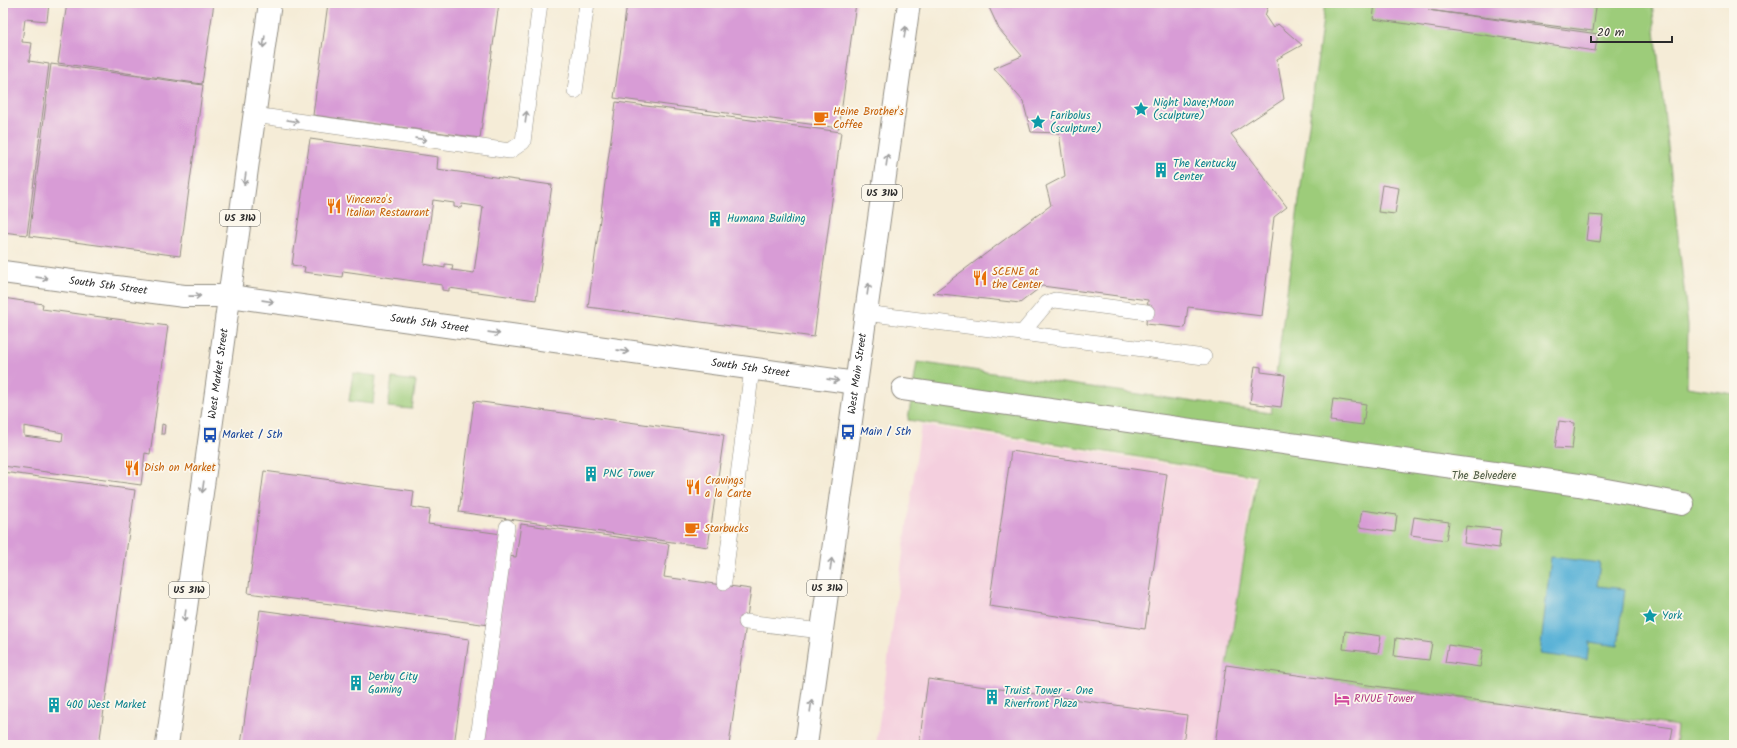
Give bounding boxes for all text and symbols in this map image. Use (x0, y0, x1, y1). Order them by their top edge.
scale bar (1591, 18, 1672, 44)
text: 20 m (1597, 23, 1625, 42)
one-way arrow (901, 25, 909, 38)
one-way arrow (260, 35, 268, 48)
place label: Night Wave;Moon (sculpture) (1153, 94, 1234, 125)
place icon: Night Wave;Moon (sculpture) (1132, 100, 1150, 118)
place label: Heine Brother's Coffee (833, 103, 904, 134)
place label: Faribolus (sculpture) (1050, 107, 1102, 138)
cafe icon: Heine Brother's Coffee (812, 109, 830, 127)
one-way arrow (522, 111, 530, 124)
place icon: Faribolus (sculpture) (1029, 113, 1047, 131)
one-way arrow (286, 117, 299, 125)
one-way arrow (415, 135, 428, 143)
one-way arrow (883, 154, 891, 167)
place label: The Kentucky Center (1173, 155, 1237, 186)
building icon: The Kentucky Center (1152, 161, 1170, 179)
one-way arrow (241, 173, 249, 186)
road number: US 31W (862, 185, 902, 201)
place label: Vincenzo's Italian Restaurant (346, 191, 430, 222)
restaurant icon: Vincenzo's Italian Restaurant (325, 197, 343, 215)
road number: US 31W (220, 210, 260, 226)
building icon: Humana Building (706, 210, 724, 228)
place label: Humana Building (727, 210, 806, 228)
place label: SCENE at the Center (992, 263, 1043, 294)
restaurant icon: SCENE at the Center (971, 269, 989, 287)
street label: South 5th Street (68, 272, 149, 300)
one-way arrow (35, 274, 48, 282)
one-way arrow (865, 283, 872, 296)
one-way arrow (188, 292, 201, 300)
one-way arrow (262, 297, 275, 305)
street label: South 5th Street (389, 309, 471, 338)
street label: West Market Street (203, 326, 234, 420)
one-way arrow (487, 329, 500, 337)
street label: West Main Street (843, 331, 872, 415)
one-way arrow (616, 347, 629, 355)
street label: South 5th Street (710, 354, 792, 383)
one-way arrow (826, 376, 839, 384)
bus stop icon: Main / 5th (839, 423, 857, 441)
place label: Main / 5th (860, 423, 911, 441)
bus stop icon: Market / 5th (201, 426, 219, 444)
place label: Market / 5th (222, 426, 283, 444)
restaurant icon: Dish on Market (123, 459, 141, 477)
place label: Dish on Market (144, 459, 217, 477)
building icon: PNC Tower (582, 465, 600, 483)
place label: PNC Tower (603, 465, 656, 483)
park label: The Belvedere (1452, 467, 1516, 485)
place label: Cravings a la Carte (705, 472, 751, 503)
restaurant icon: Cravings a la Carte (684, 478, 702, 496)
one-way arrow (199, 480, 207, 493)
cafe icon: Starbucks (683, 520, 701, 538)
place label: Starbucks (704, 520, 749, 538)
one-way arrow (827, 558, 835, 571)
road number: US 31W (807, 580, 847, 596)
road number: US 31W (169, 582, 209, 598)
place icon: York (1641, 607, 1659, 625)
place label: York (1662, 607, 1683, 625)
one-way arrow (181, 609, 189, 622)
place label: Derby City Gaming (368, 668, 418, 699)
building icon: Derby City Gaming (347, 674, 365, 692)
place label: Truist Tower - One Riverfront Plaza (1004, 682, 1093, 713)
building icon: Truist Tower - One Riverfront Plaza (983, 688, 1001, 706)
hotel icon: RIVUE Tower (1333, 690, 1351, 708)
place label: RIVUE Tower (1354, 690, 1415, 708)
building icon: 400 West Market (45, 696, 63, 714)
place label: 400 West Market (66, 696, 147, 714)
one-way arrow (807, 700, 815, 713)

